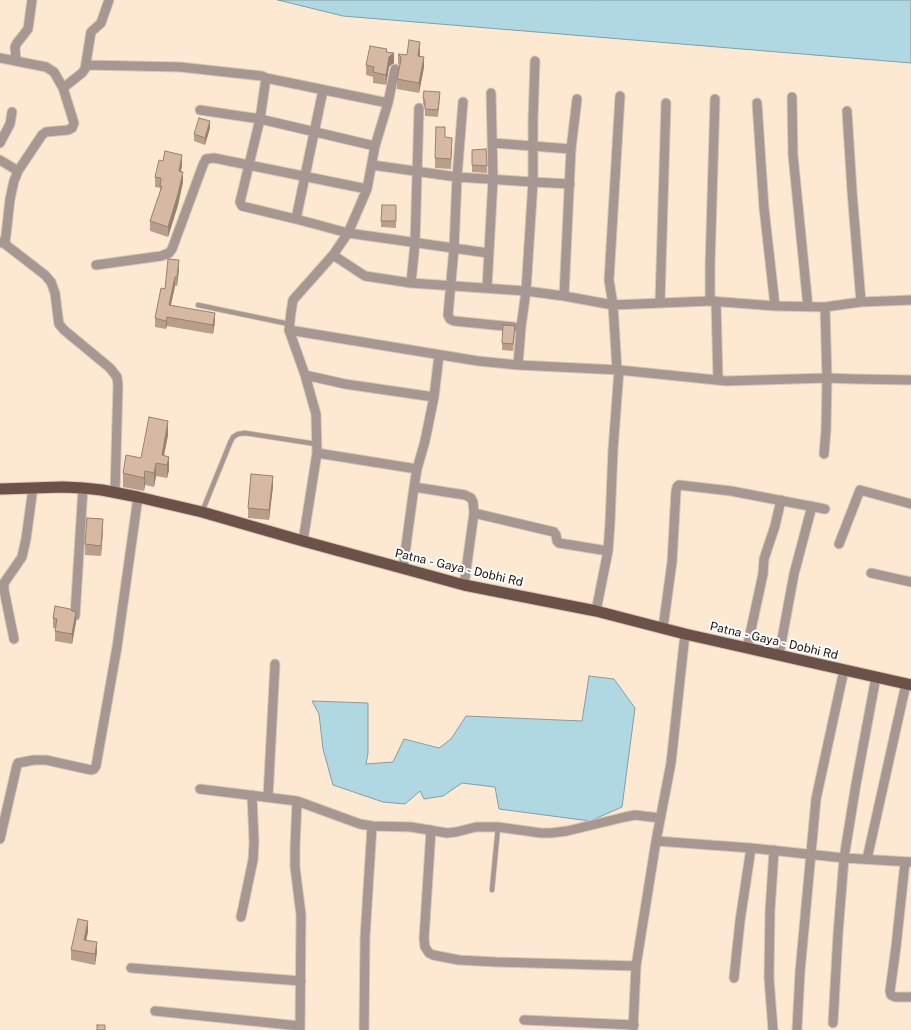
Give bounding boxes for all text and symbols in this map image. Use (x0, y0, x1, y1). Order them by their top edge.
street label: Patna - Gaya - Dobhi Rd (393, 546, 525, 590)
street label: Patna - Gaya - Dobhi Rd (708, 619, 840, 663)

